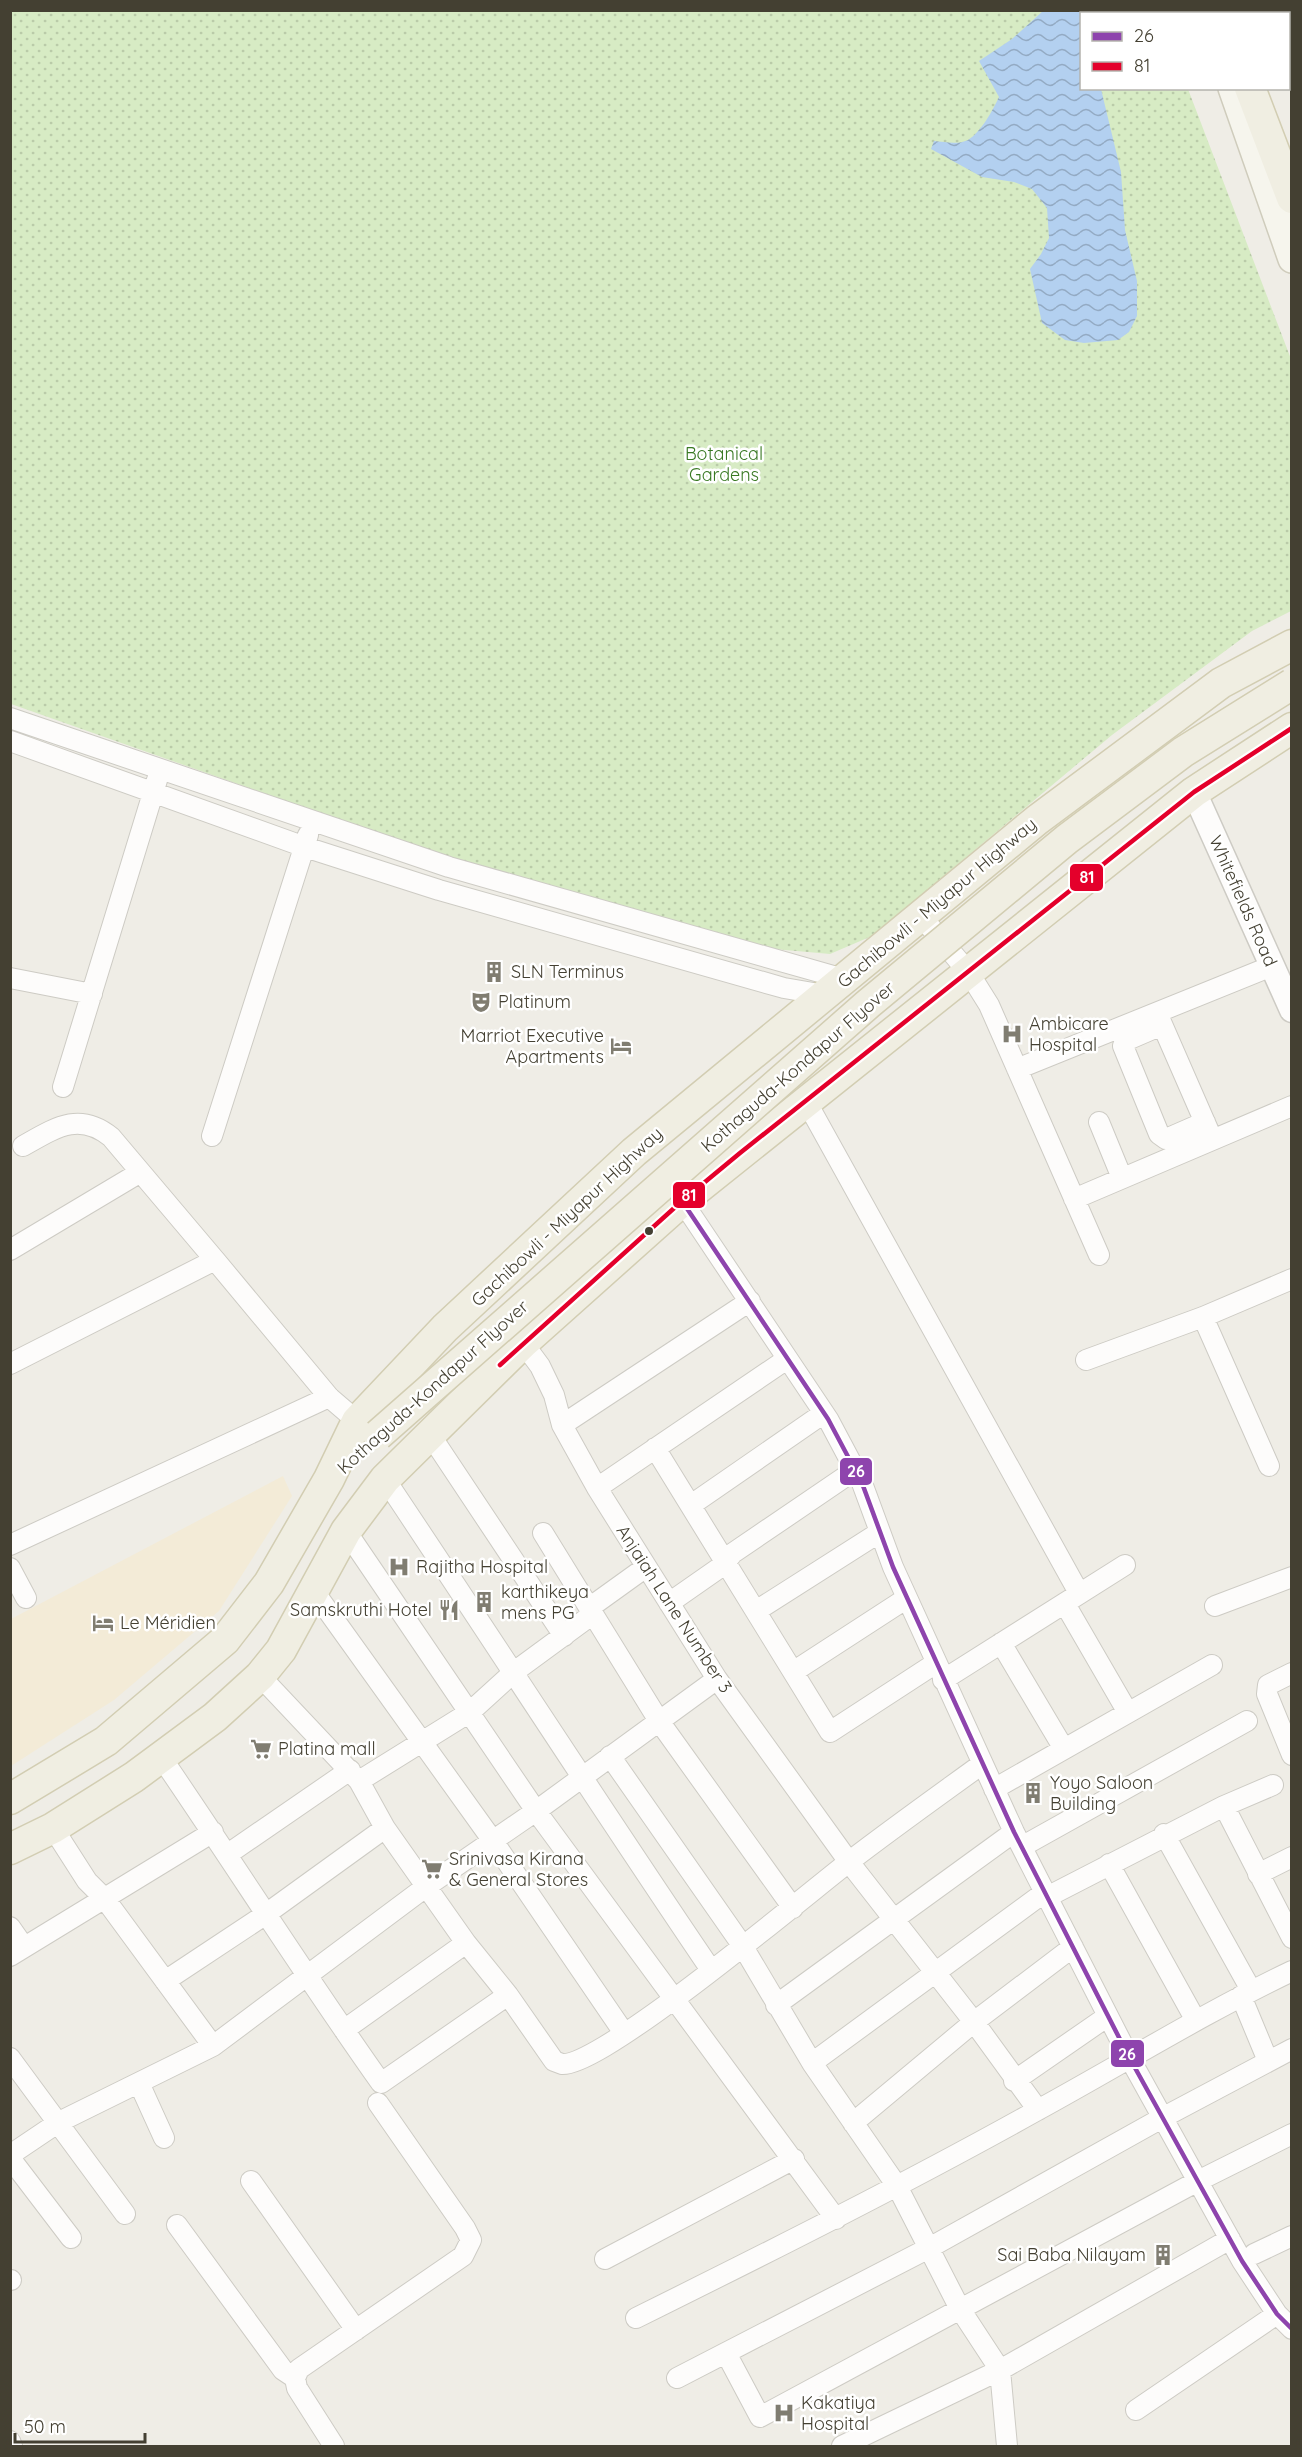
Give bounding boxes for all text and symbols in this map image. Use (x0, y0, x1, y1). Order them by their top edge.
legend (1080, 12, 1290, 90)
text: 26 (1134, 24, 1154, 47)
text: 81 (1134, 54, 1150, 77)
park label: Botanical Gardens (685, 442, 763, 486)
street label: Gachibowli - Miyapur Highway (832, 812, 1041, 993)
street label: Whitefields Road (1204, 832, 1283, 970)
line badge: 81 (1069, 863, 1104, 892)
text: 81 (1080, 867, 1095, 887)
building icon: SLN Terminus (482, 960, 506, 984)
place label: SLN Terminus (511, 960, 624, 983)
street label: Kothaguda-Kondapur Flyover (696, 976, 899, 1157)
theatre icon: Platinum (469, 990, 493, 1014)
place label: Platinum (498, 990, 571, 1013)
place label: Ambicare Hospital (1029, 1012, 1109, 1056)
hospital icon: Ambicare Hospital (1000, 1022, 1024, 1046)
place label: Marriot Executive Apartments (461, 1024, 604, 1068)
hotel icon: Marriot Executive Apartments (609, 1034, 633, 1058)
street label: Gachibowli - Miyapur Highway (466, 1122, 667, 1311)
line badge: 81 (672, 1181, 706, 1209)
text: 81 (682, 1185, 697, 1205)
unlabelled marker (643, 1225, 655, 1237)
street label: Kothaguda-Kondapur Flyover (332, 1295, 533, 1479)
line badge: 26 (839, 1457, 873, 1486)
text: 26 (847, 1461, 865, 1481)
street label: Anjaiah Lane Number 3 (611, 1520, 737, 1697)
hospital icon: Rajitha Hospital (387, 1555, 411, 1579)
place label: Rajitha Hospital (416, 1555, 548, 1578)
place label: karthikeya mens PG (501, 1580, 589, 1624)
building icon: karthikeya mens PG (472, 1590, 496, 1614)
place label: Samskruthi Hotel (290, 1598, 432, 1621)
restaurant icon: Samskruthi Hotel (437, 1598, 461, 1622)
hotel icon: Le Méridien (91, 1611, 115, 1635)
place label: Le Méridien (120, 1611, 216, 1634)
supermarket icon: Platina mall (249, 1737, 273, 1761)
place label: Platina mall (278, 1737, 376, 1760)
place label: Yoyo Saloon Building (1050, 1771, 1153, 1815)
building icon: Yoyo Saloon Building (1021, 1781, 1045, 1805)
place label: Srinivasa Kirana & General Stores (449, 1847, 588, 1891)
supermarket icon: Srinivasa Kirana & General Stores (420, 1857, 444, 1881)
line badge: 26 (1110, 2039, 1145, 2068)
text: 26 (1118, 2044, 1136, 2064)
place label: Sai Baba Nilayam (997, 2243, 1146, 2266)
building icon: Sai Baba Nilayam (1151, 2243, 1175, 2267)
place label: Kakatiya Hospital (801, 2391, 876, 2435)
hospital icon: Kakatiya Hospital (772, 2401, 796, 2425)
scale bar (15, 2406, 146, 2444)
text: 50 m (24, 2415, 66, 2438)

